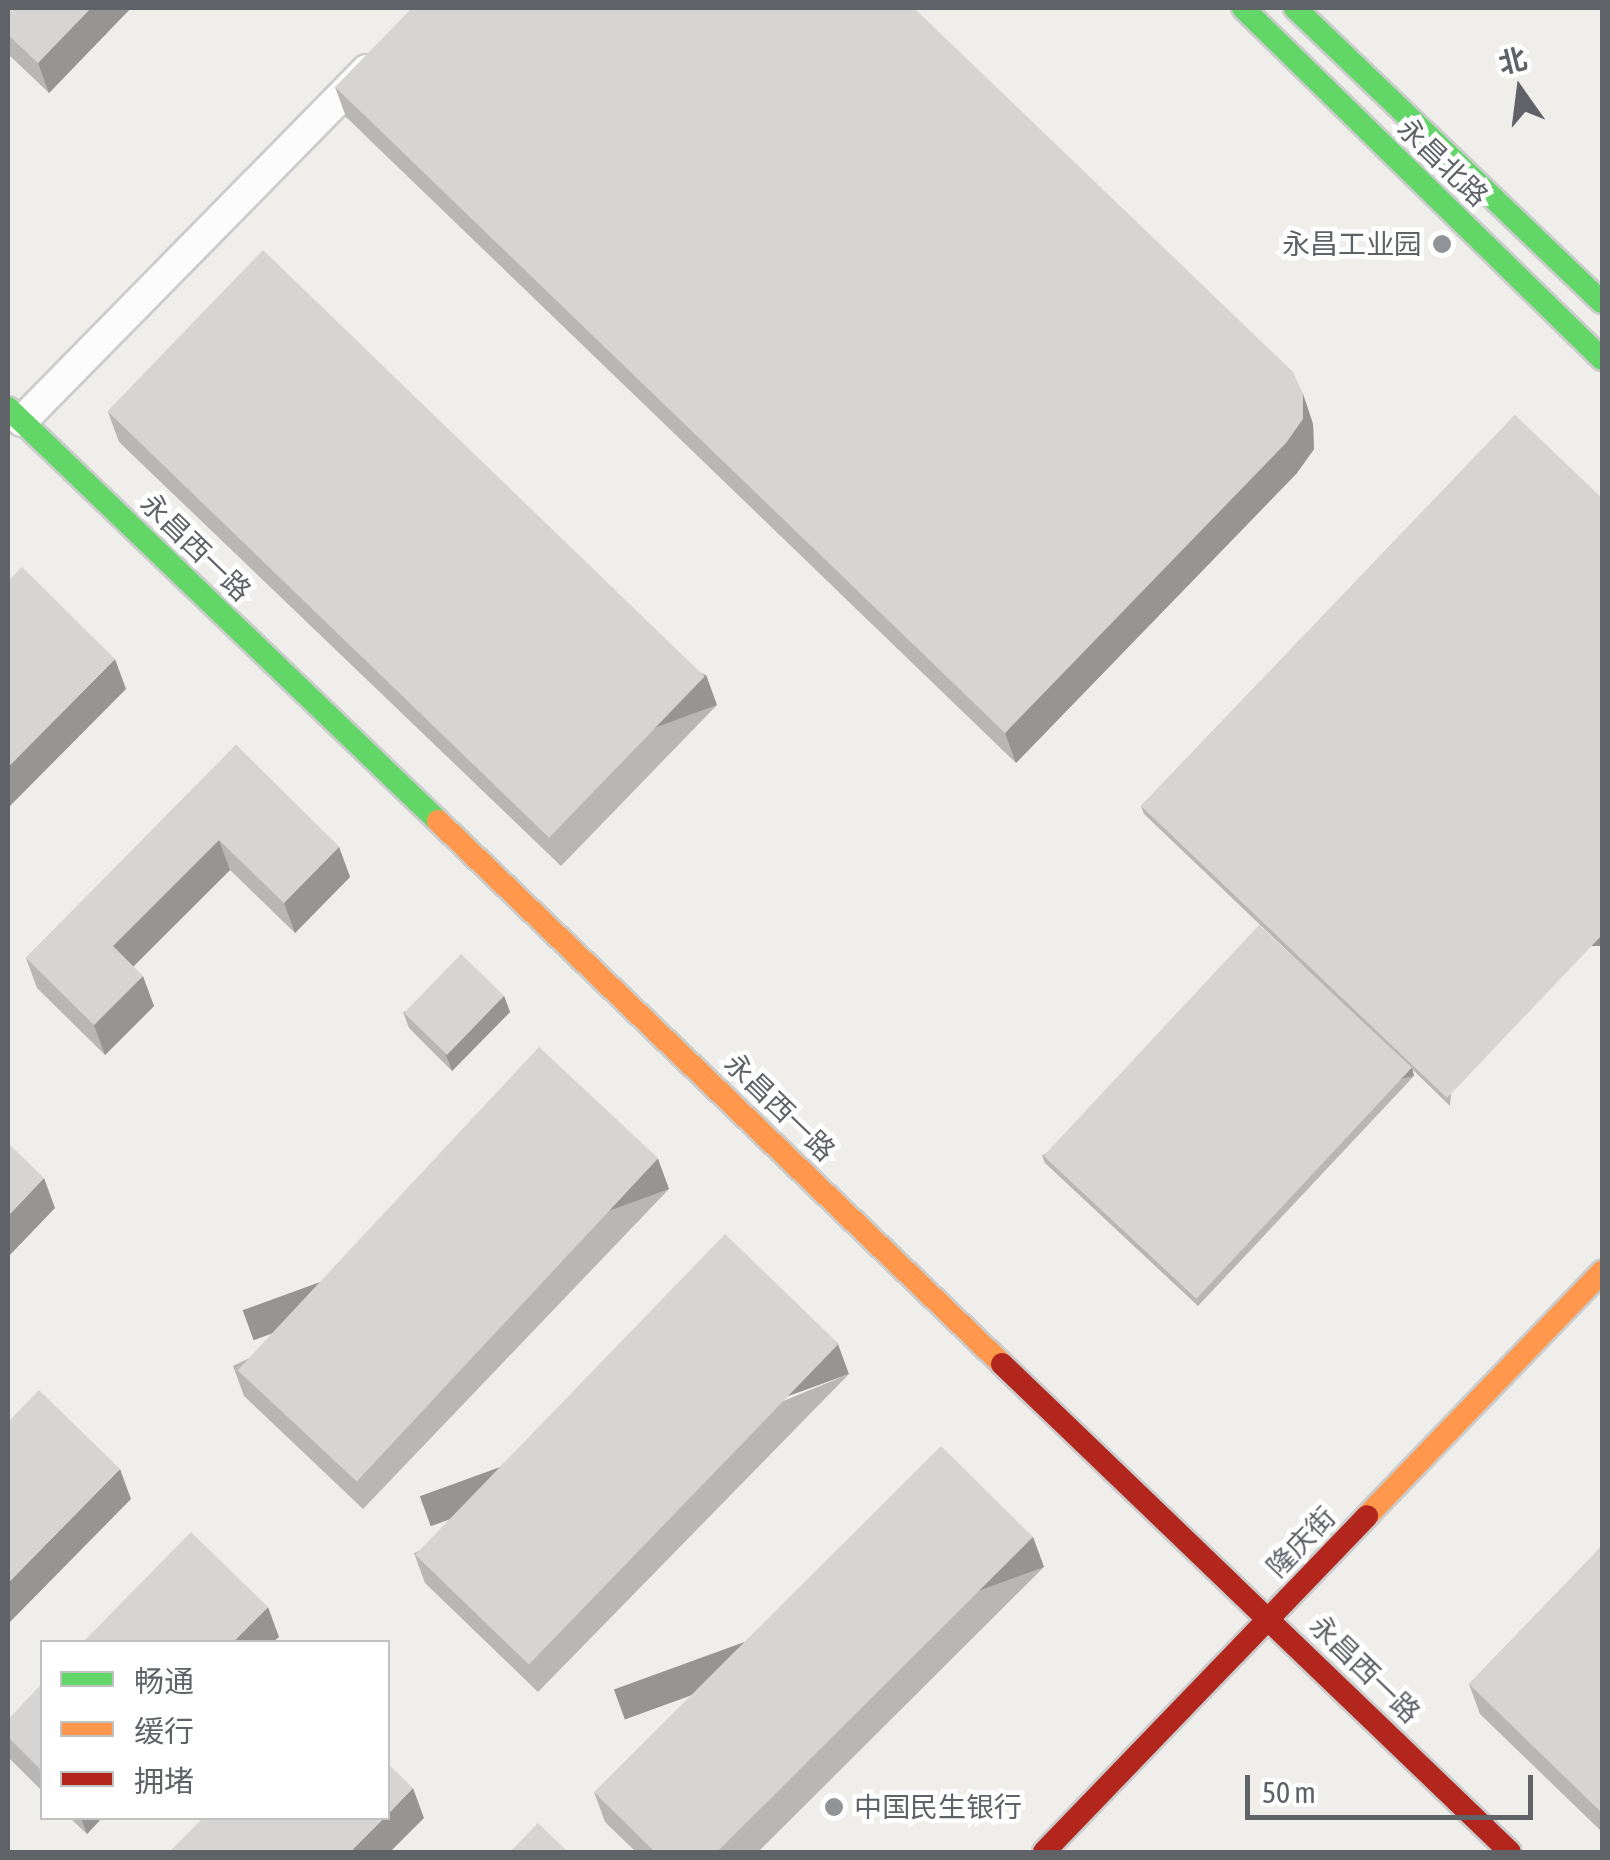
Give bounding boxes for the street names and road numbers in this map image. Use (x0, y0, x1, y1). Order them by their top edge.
street label: 永昌北路 (1391, 111, 1495, 213)
street label: 永昌西一路 (134, 486, 258, 608)
street label: 永昌西一路 (718, 1046, 842, 1168)
street label: 隆庆街 (1260, 1500, 1342, 1584)
street label: 永昌西一路 (1303, 1608, 1427, 1730)

